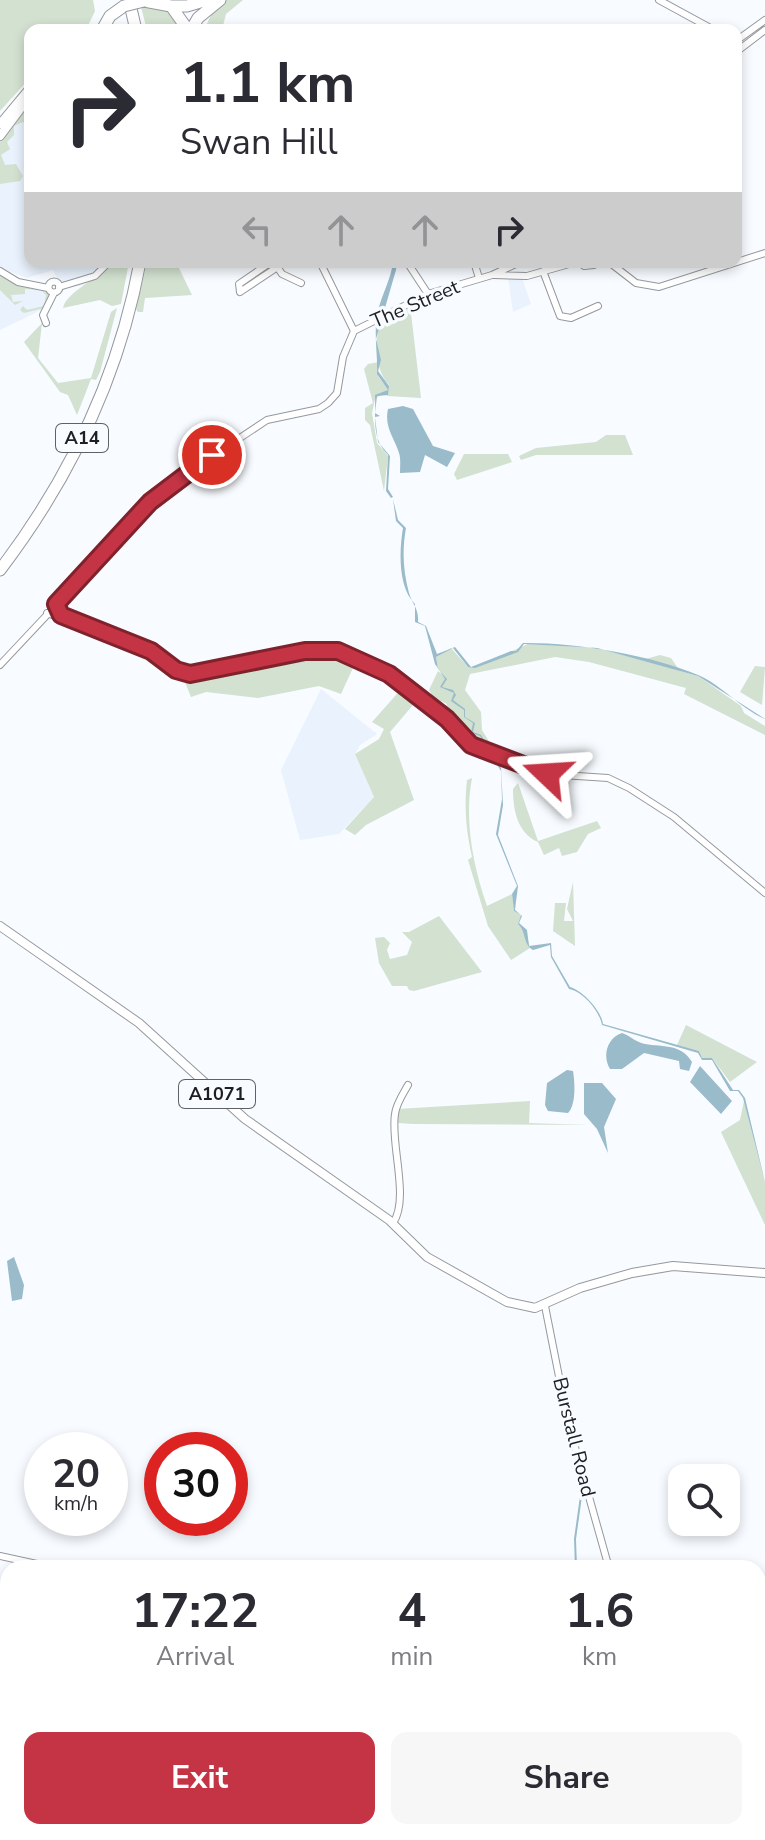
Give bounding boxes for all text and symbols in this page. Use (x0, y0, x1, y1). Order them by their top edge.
text: 1.1 km (180, 45, 355, 122)
icon: right (48, 56, 152, 160)
text: Swan Hill (180, 118, 338, 167)
icon: left (235, 208, 279, 252)
icon: ahead (319, 208, 363, 252)
icon: ahead (403, 208, 447, 252)
icon: right (487, 208, 531, 252)
street label: The Street (367, 273, 464, 335)
pin (178, 421, 246, 489)
road number: A14 (56, 424, 108, 452)
icon: arrive (190, 433, 234, 477)
position arrow (505, 732, 589, 816)
road number: A1071 (179, 1080, 255, 1108)
street label: Burstall Road (546, 1374, 602, 1500)
speed limit sign: 30 (144, 1432, 248, 1536)
text: 20 (52, 1447, 100, 1501)
map controls (668, 1464, 740, 1536)
button: search (668, 1464, 740, 1536)
text: km/h (54, 1490, 98, 1517)
text: 17:22 (132, 1578, 259, 1644)
text: 4 (397, 1578, 426, 1644)
text: 1.6 (565, 1578, 634, 1644)
text: Arrival (156, 1639, 234, 1674)
text: min (390, 1639, 433, 1674)
text: km (582, 1639, 617, 1674)
button: Exit (24, 1732, 375, 1824)
button: Share (391, 1732, 742, 1824)

